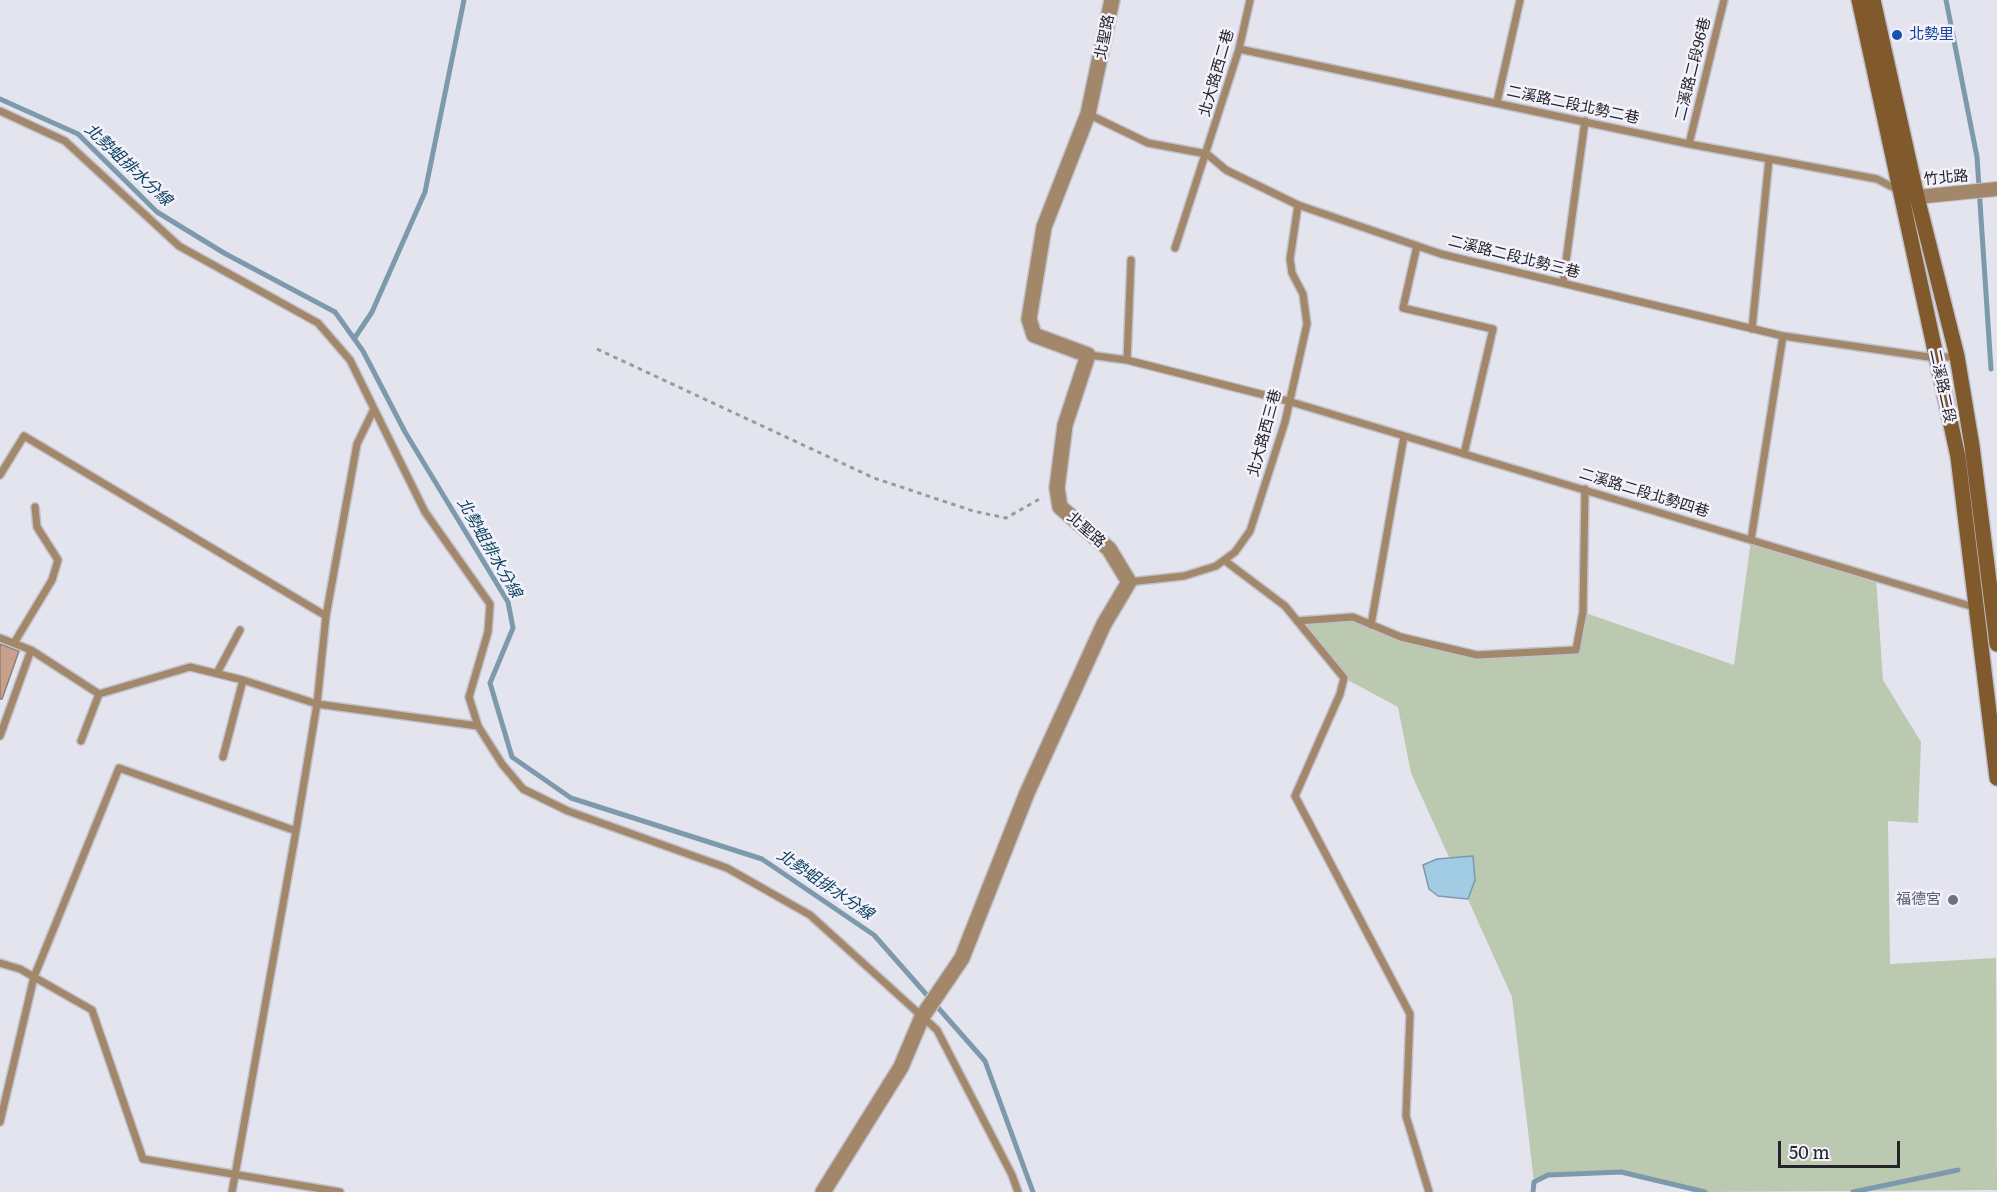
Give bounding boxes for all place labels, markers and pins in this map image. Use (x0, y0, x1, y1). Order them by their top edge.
place label: 北勢里 (1909, 26, 1954, 44)
marker: 北勢里 (1890, 28, 1904, 42)
place label: 福德宮 (1896, 891, 1941, 909)
marker: 福德宮 (1946, 893, 1960, 907)

